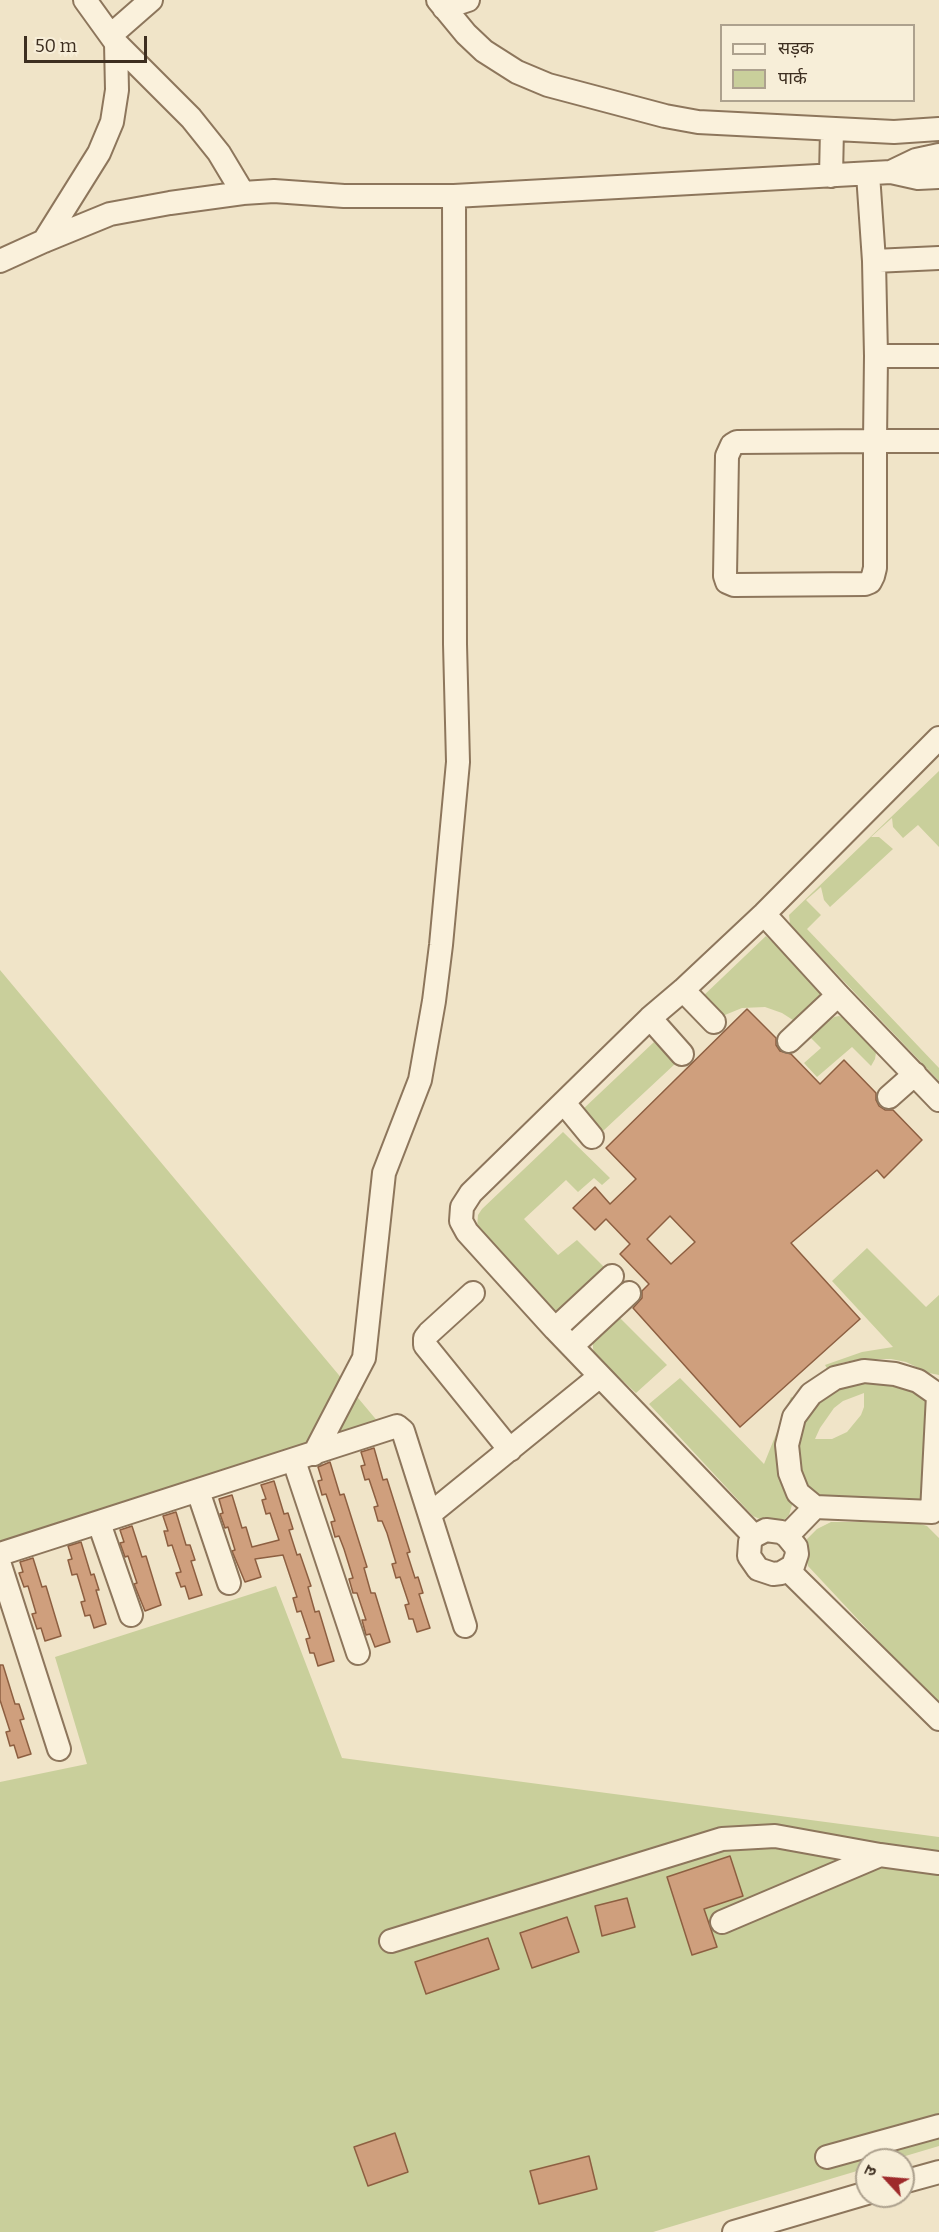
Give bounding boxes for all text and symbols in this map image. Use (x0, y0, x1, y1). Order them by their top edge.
scale bar (27, 24, 150, 62)
legend (720, 24, 915, 102)
text: 50 m (35, 35, 77, 57)
text: सड़क (778, 37, 814, 59)
text: पार्क (778, 67, 807, 89)
north arrow (855, 2148, 915, 2208)
text: उ (860, 2162, 881, 2179)

